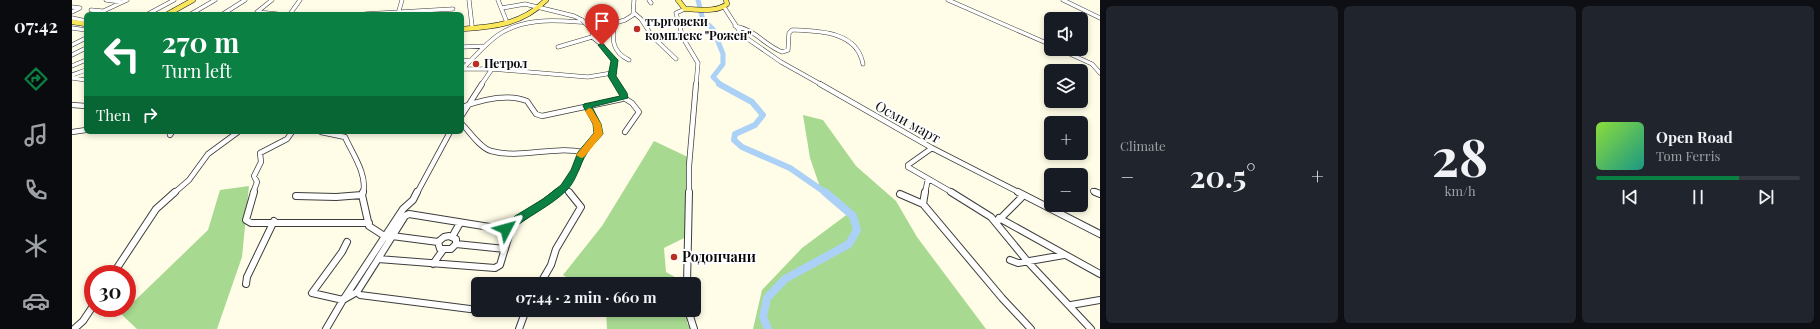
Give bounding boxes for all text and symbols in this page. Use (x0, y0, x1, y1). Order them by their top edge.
pin (585, 4, 619, 45)
icon: arrive (591, 10, 613, 32)
map controls (1044, 12, 1088, 212)
button: sound (1044, 12, 1088, 56)
place label: търговски комплекс "Рожен" (645, 13, 752, 43)
text: 07:42 (14, 14, 58, 38)
text: 270 m (162, 23, 239, 60)
marker: търговски комплекс "Рожен" (632, 24, 642, 34)
icon: left (96, 28, 148, 80)
place label: Петрол (484, 55, 527, 71)
text: Turn left (162, 59, 232, 83)
marker: Петрол (471, 59, 481, 69)
button: layers (1044, 64, 1088, 108)
icon: directions (22, 65, 50, 93)
street label: Осми март (872, 96, 945, 147)
icon: right (139, 104, 161, 126)
text: Then (96, 105, 131, 125)
button: + (1044, 116, 1088, 160)
icon: music (22, 121, 50, 149)
text: 28 (1432, 121, 1488, 190)
text: Open Road (1656, 127, 1733, 147)
text: Climate (1120, 137, 1166, 154)
text: Tom Ferris (1656, 147, 1720, 164)
text: 20.5° (1190, 156, 1256, 196)
text: − (1120, 161, 1134, 191)
text: + (1311, 161, 1324, 191)
button: − (1044, 168, 1088, 212)
icon: phone (22, 176, 50, 204)
text: km/h (1444, 182, 1476, 199)
icon: previous (1619, 186, 1641, 208)
icon: pause (1687, 186, 1709, 208)
icon: next (1755, 186, 1777, 208)
position arrow (485, 208, 527, 250)
icon: climate (22, 232, 50, 260)
place label: Родопчани (682, 247, 756, 266)
marker: Родопчани (669, 252, 679, 262)
speed limit sign: 30 (84, 265, 136, 317)
icon: car (22, 287, 50, 315)
text: 07:44 · 2 min · 660 m (515, 287, 657, 307)

